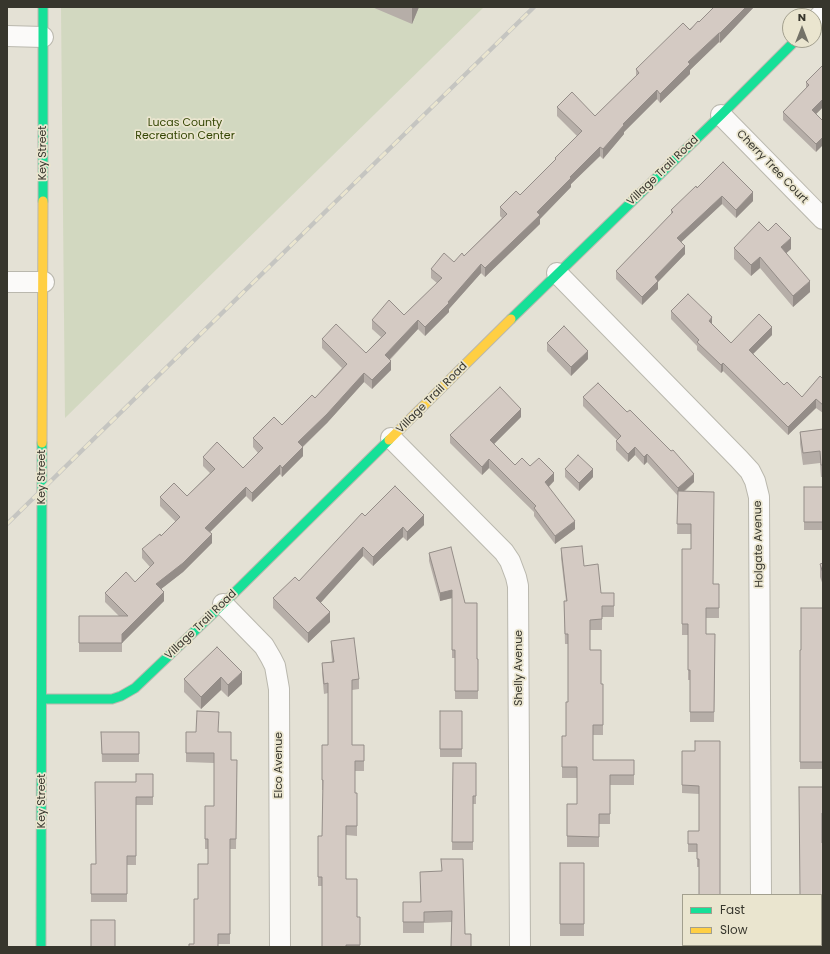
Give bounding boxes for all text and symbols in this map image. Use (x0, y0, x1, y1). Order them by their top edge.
north arrow (782, 8, 822, 48)
text: N (798, 9, 806, 25)
park label: Lucas County Recreation Center (135, 116, 235, 142)
street label: Key Street (36, 126, 50, 180)
street label: Cherry Tree Court (734, 128, 810, 206)
street label: Village Trail Road (624, 133, 702, 209)
street label: Village Trail Road (394, 360, 470, 436)
street label: Key Street (35, 450, 49, 504)
street label: Holgate Avenue (752, 500, 766, 588)
street label: Village Trail Road (162, 587, 240, 663)
street label: Shelly Avenue (512, 630, 526, 706)
street label: Elco Avenue (272, 732, 286, 798)
street label: Key Street (35, 774, 49, 828)
legend (682, 894, 822, 946)
text: Fast (720, 901, 745, 918)
text: Slow (720, 921, 748, 938)

